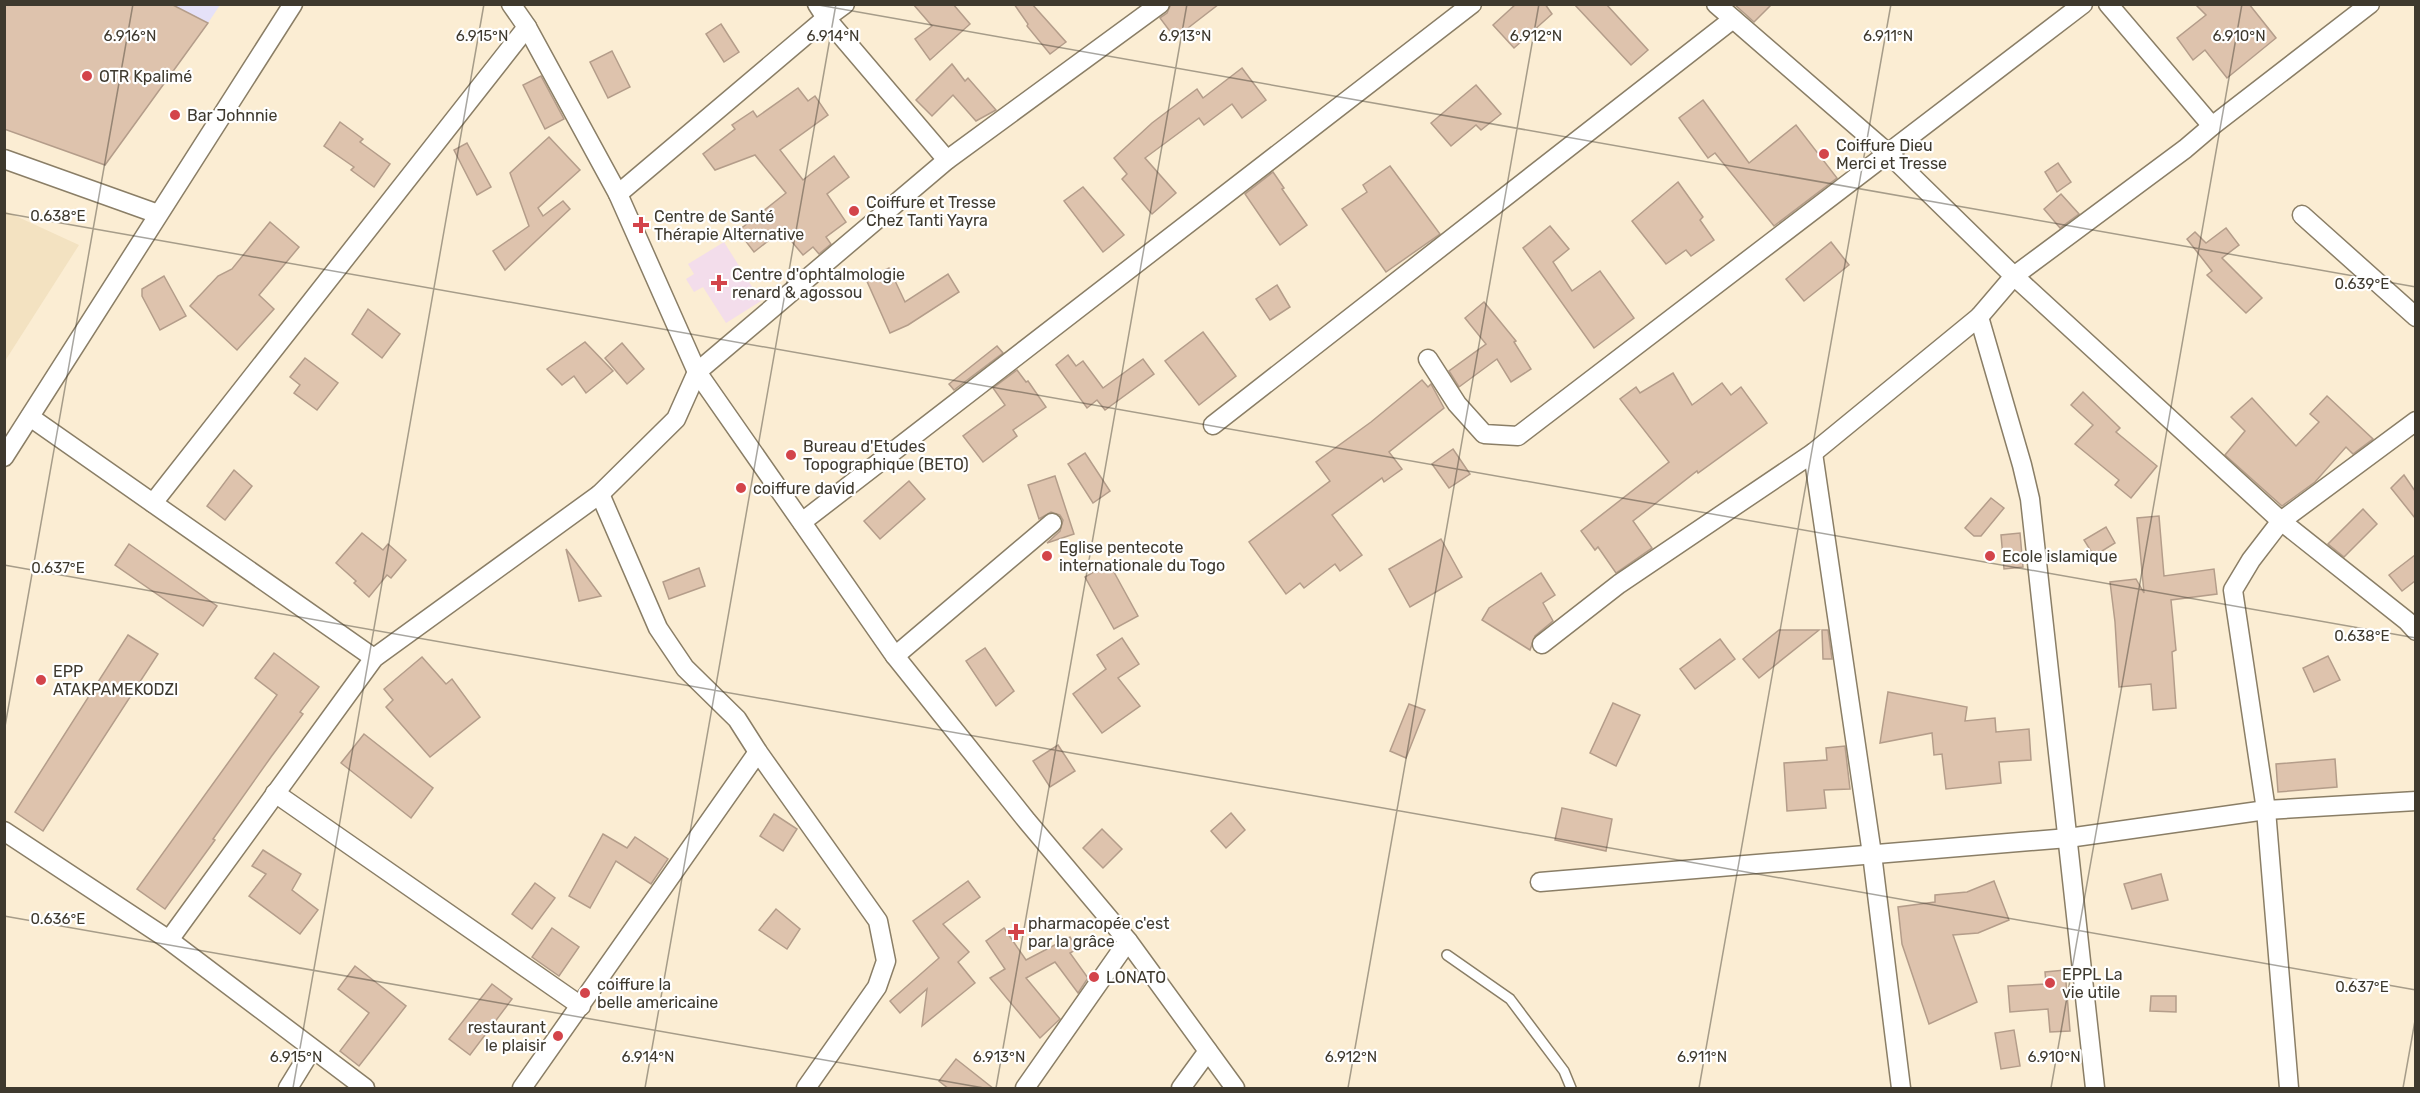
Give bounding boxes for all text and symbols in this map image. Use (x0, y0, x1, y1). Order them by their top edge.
text: 6.916°N (104, 27, 156, 45)
text: 6.915°N (456, 27, 508, 45)
text: 6.914°N (806, 27, 860, 45)
text: 6.913°N (1159, 27, 1211, 45)
text: 6.912°N (1510, 27, 1562, 45)
text: 6.911°N (1863, 27, 1913, 45)
text: 6.910°N (2212, 27, 2266, 45)
place label: OTR Kpalimé (99, 67, 192, 86)
marker: OTR Kpalimé (80, 69, 94, 83)
place label: Bar Johnnie (187, 106, 277, 125)
marker: Bar Johnnie (168, 108, 182, 122)
place label: Coiffure Dieu Merci et Tresse (1836, 136, 1947, 173)
marker: Coiffure Dieu Merci et Tresse (1817, 147, 1831, 161)
place label: Coiffure et Tresse Chez Tanti Yayra (866, 193, 996, 230)
marker: Coiffure et Tresse Chez Tanti Yayra (847, 204, 861, 218)
text: 0.638°E (30, 207, 86, 225)
place label: Centre de Santé Thérapie Alternative (654, 207, 804, 244)
marker: Centre de Santé Thérapie Alternative (632, 216, 650, 234)
place label: Centre d'ophtalmologie renard & agossou (732, 265, 905, 302)
marker: Centre d'ophtalmologie renard & agossou (710, 274, 728, 292)
text: 0.639°E (2335, 275, 2389, 293)
place label: Bureau d'Etudes Topographique (BETO) (803, 437, 969, 474)
marker: Bureau d'Etudes Topographique (BETO) (784, 448, 798, 462)
place label: coiffure david (753, 479, 855, 498)
marker: coiffure david (734, 481, 748, 495)
place label: Eglise pentecote internationale du Togo (1059, 538, 1225, 575)
place label: Ecole islamique (2002, 547, 2117, 566)
marker: Eglise pentecote internationale du Togo (1040, 549, 1054, 563)
marker: Ecole islamique (1983, 549, 1997, 563)
text: 0.637°E (31, 559, 85, 577)
text: 0.638°E (2334, 627, 2390, 645)
place label: EPP ATAKPAMEKODZI (53, 662, 178, 699)
marker: EPP ATAKPAMEKODZI (34, 673, 48, 687)
text: 0.636°E (31, 910, 85, 928)
place label: pharmacopée c'est par la grâce (1028, 914, 1169, 951)
marker: pharmacopée c'est par la grâce (1009, 925, 1023, 939)
place label: EPPL La vie utile (2062, 965, 2123, 1002)
place label: LONATO (1106, 968, 1166, 987)
marker: LONATO (1087, 970, 1101, 984)
place label: coiffure la belle americaine (597, 975, 718, 1012)
marker: EPPL La vie utile (2043, 976, 2057, 990)
text: 0.637°E (2335, 978, 2389, 996)
marker: coiffure la belle americaine (578, 986, 592, 1000)
place label: restaurant le plaisir (468, 1018, 546, 1055)
marker: restaurant le plaisir (551, 1029, 565, 1043)
text: 6.915°N (270, 1048, 322, 1066)
text: 6.914°N (621, 1048, 675, 1066)
text: 6.913°N (973, 1048, 1025, 1066)
text: 6.912°N (1325, 1048, 1377, 1066)
text: 6.911°N (1677, 1048, 1727, 1066)
text: 6.910°N (2027, 1048, 2081, 1066)

